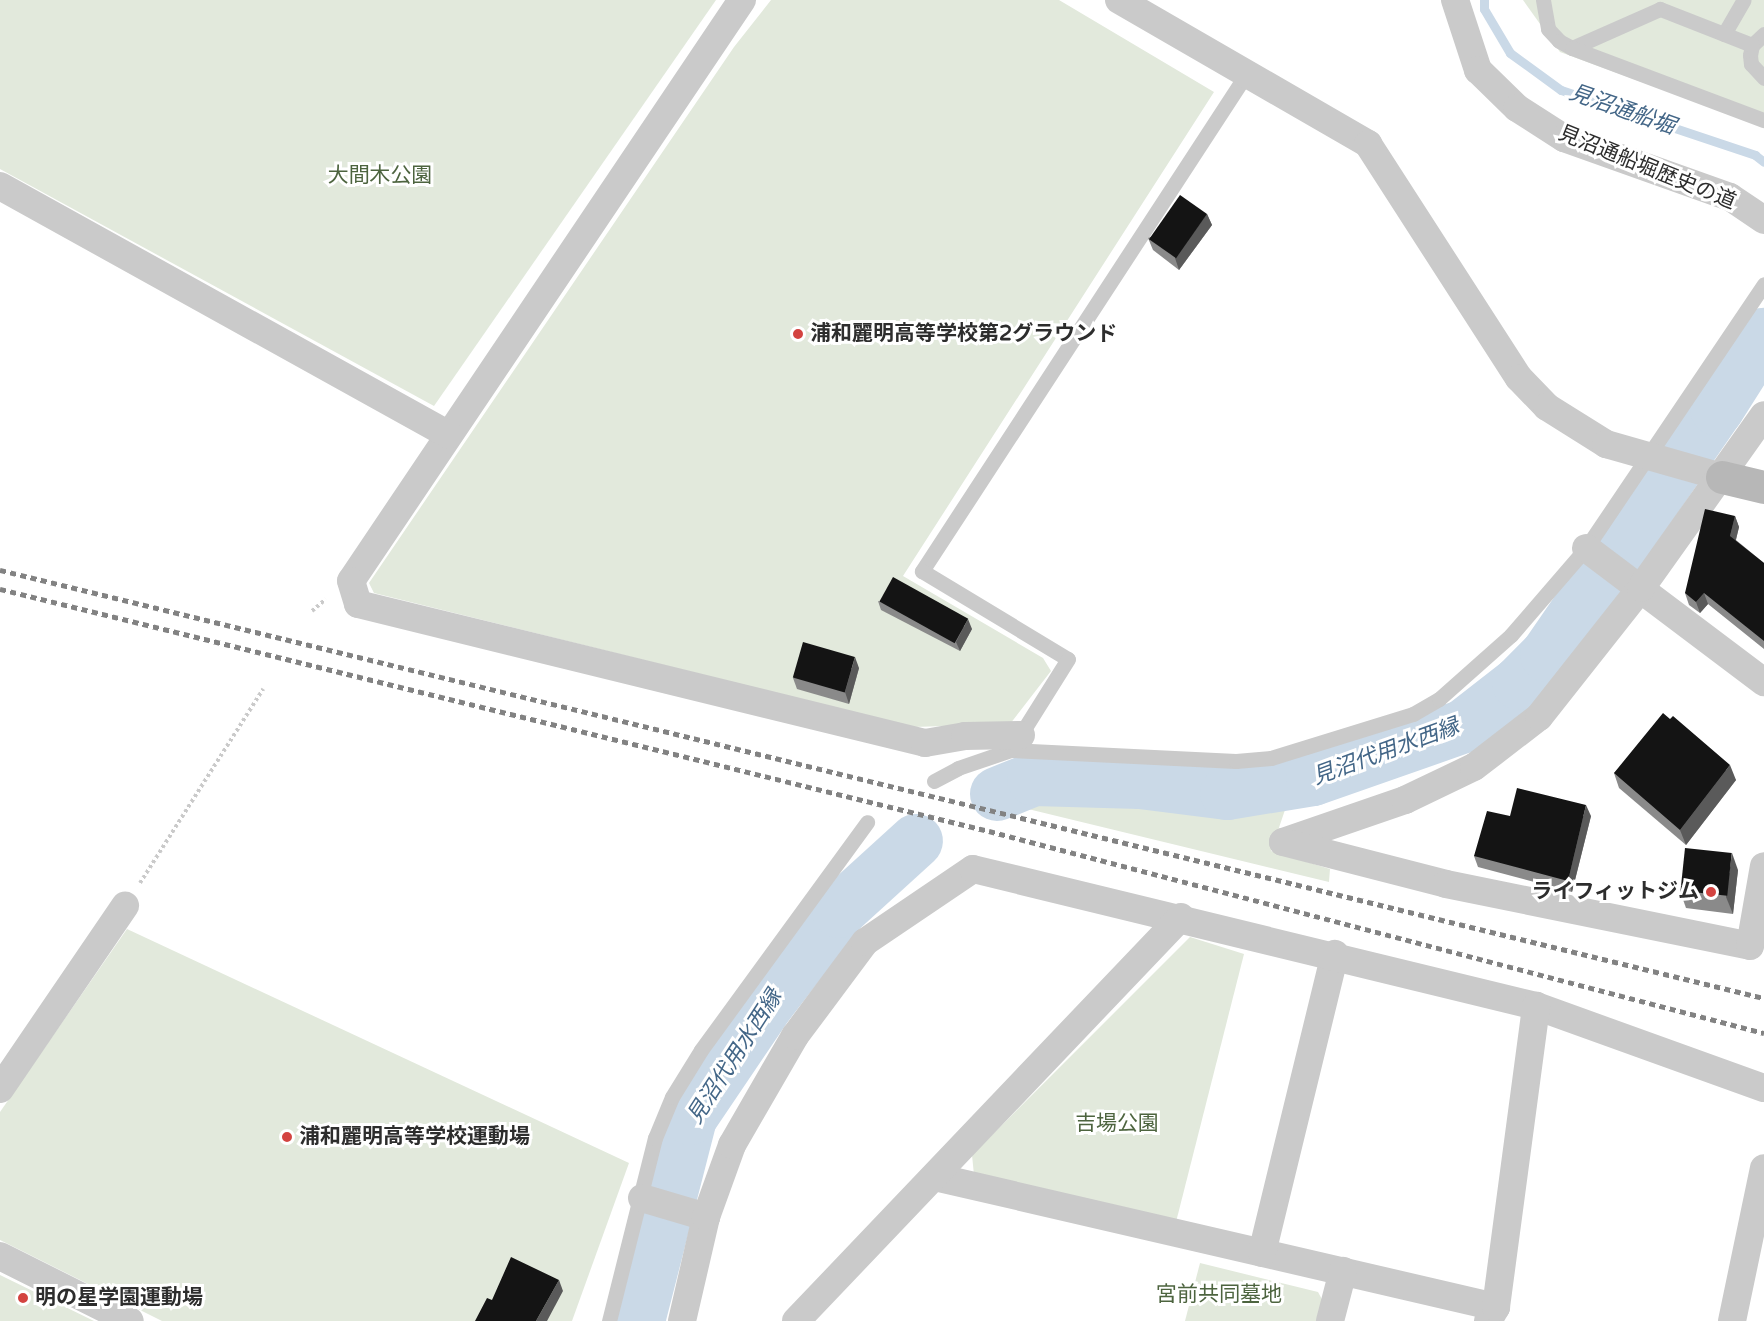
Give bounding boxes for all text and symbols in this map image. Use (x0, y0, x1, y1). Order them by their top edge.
water label: 見沼通船堀 (1566, 80, 1678, 140)
street label: 見沼通船堀歴史の道 (1555, 121, 1739, 215)
park label: 大間木公園 (328, 163, 432, 189)
place label: 浦和麗明高等学校第2グラウンド (810, 321, 1117, 347)
marker: 浦和麗明高等学校第2グラウンド (791, 327, 805, 341)
water label: 見沼代用水西縁 (1309, 713, 1463, 791)
place label: ライフィットジム (1531, 879, 1699, 905)
marker: ライフィットジム (1704, 885, 1718, 899)
water label: 見沼代用水西縁 (682, 985, 788, 1129)
park label: 吉場公園 (1075, 1111, 1159, 1137)
place label: 浦和麗明高等学校運動場 (299, 1124, 530, 1150)
marker: 浦和麗明高等学校運動場 (280, 1130, 294, 1144)
park label: 宮前共同墓地 (1156, 1282, 1282, 1308)
place label: 明の星学園運動場 (35, 1285, 203, 1311)
marker: 明の星学園運動場 (16, 1291, 30, 1305)

